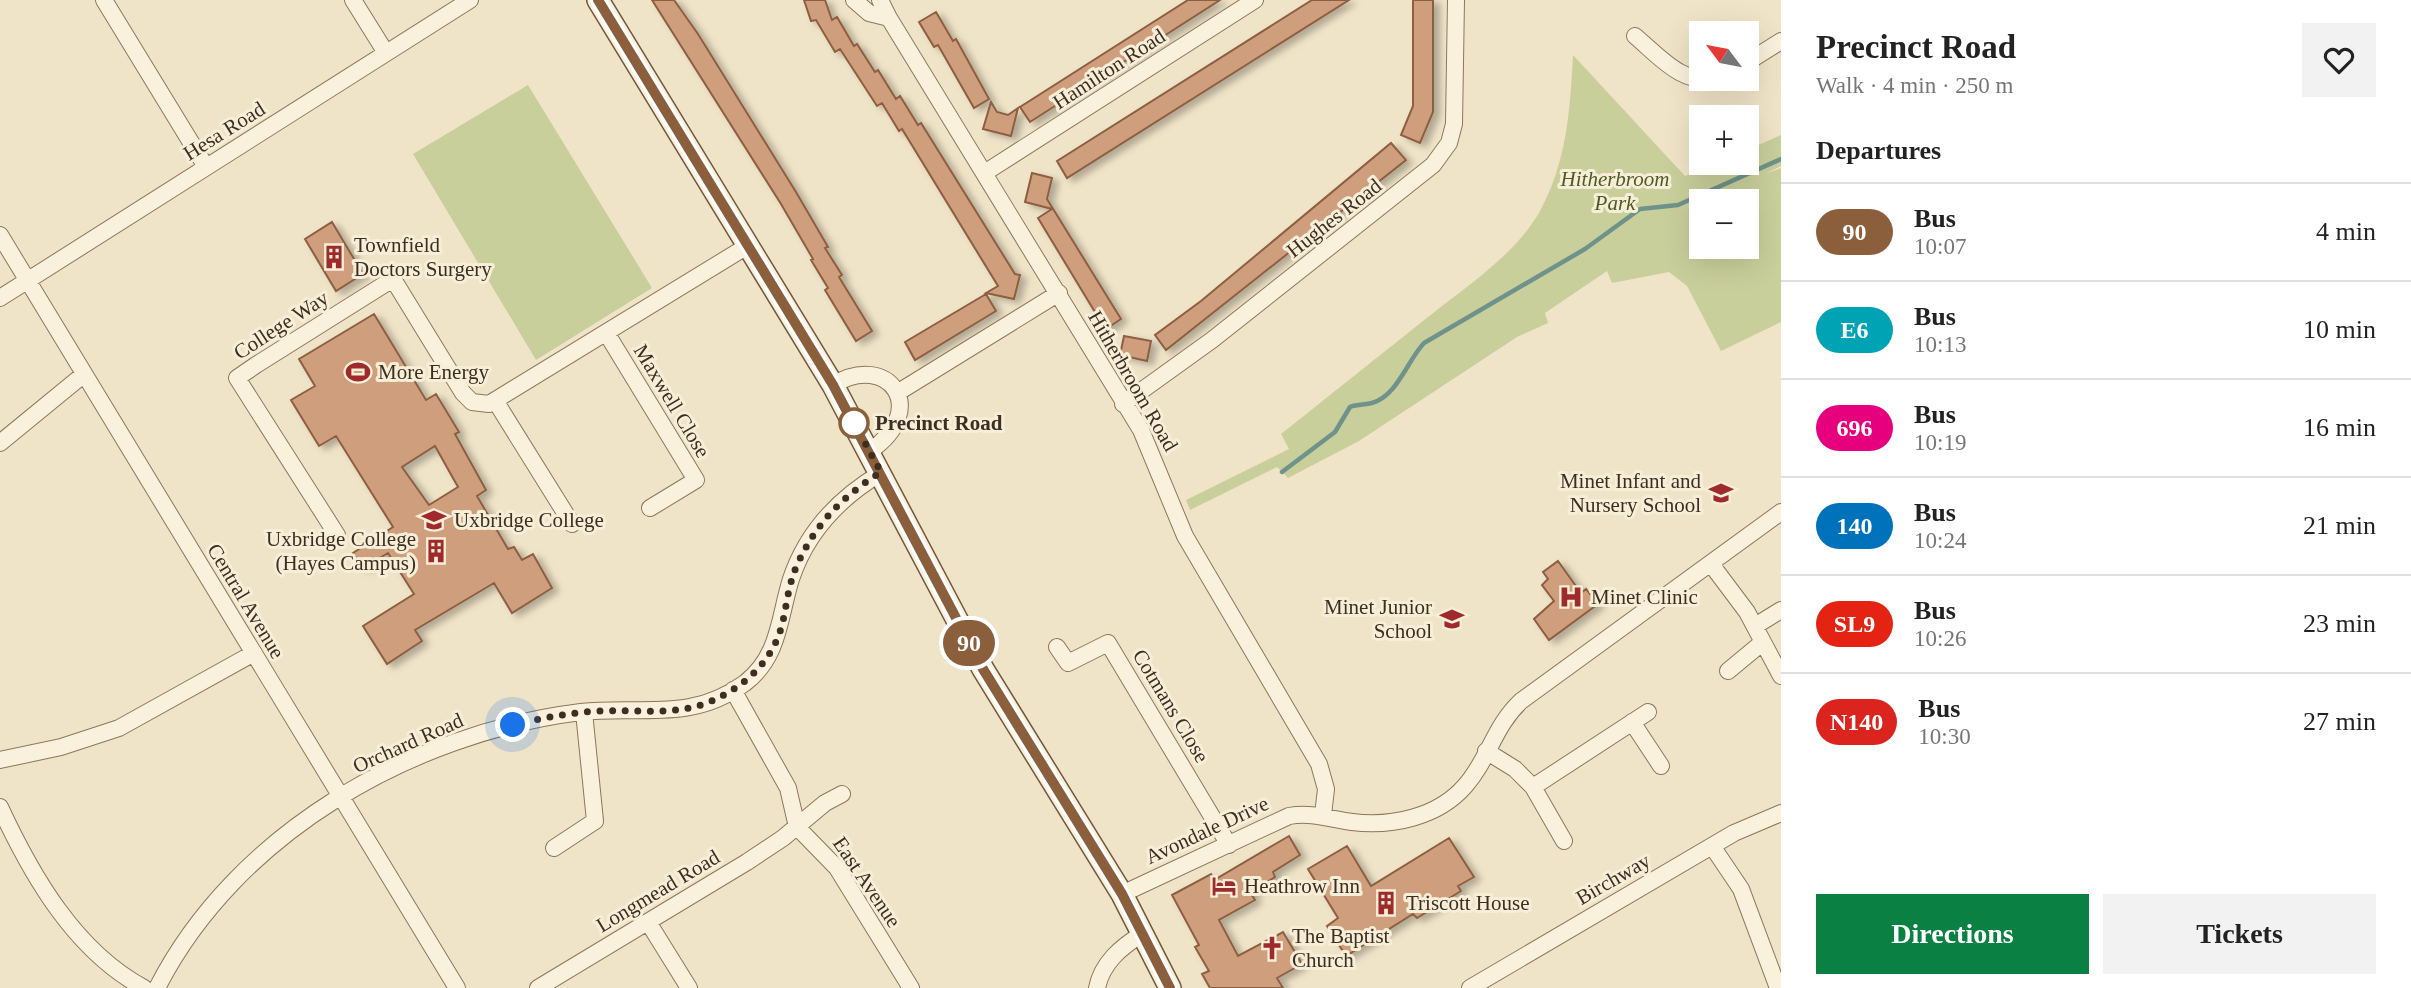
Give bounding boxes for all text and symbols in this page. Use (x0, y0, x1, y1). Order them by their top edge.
north arrow (1689, 21, 1759, 91)
map controls (1689, 21, 1759, 259)
button: heart (2302, 23, 2376, 97)
street label: Hamilton Road (1048, 24, 1170, 114)
text: Precinct Road (1816, 29, 2016, 65)
text: Walk · 4 min · 250 m (1816, 73, 2013, 98)
street label: Hesa Road (179, 96, 270, 165)
button: + (1689, 105, 1759, 175)
text: Departures (1816, 136, 1941, 165)
park label: Hitherbroom Park (1560, 167, 1669, 215)
street label: Hughes Road (1282, 173, 1387, 262)
button: − (1689, 189, 1759, 259)
text: Bus (1914, 204, 1956, 233)
text: 4 min (2316, 217, 2376, 246)
text: 90 (1843, 219, 1867, 245)
place label: Townfield Doctors Surgery (354, 233, 492, 281)
text: 10:07 (1914, 234, 1966, 259)
building icon: Townfield Doctors Surgery (320, 243, 348, 271)
street label: College Way (229, 285, 333, 365)
text: Bus (1914, 302, 1956, 331)
street label: Hitherbroom Road (1083, 307, 1183, 456)
text: 10 min (2303, 315, 2376, 344)
text: E6 (1840, 317, 1869, 343)
text: 10:13 (1914, 332, 1966, 357)
street label: Maxwell Close (629, 340, 715, 462)
sports icon: More Energy (344, 358, 372, 386)
place label: More Energy (378, 360, 489, 384)
text: Bus (1914, 400, 1956, 429)
marker: Precinct Road (839, 408, 869, 438)
place label: Precinct Road (875, 411, 1003, 435)
text: 16 min (2303, 413, 2376, 442)
text: 696 (1837, 415, 1873, 441)
text: 10:19 (1914, 430, 1966, 455)
place label: Minet Infant and Nursery School (1560, 469, 1701, 517)
school or university icon: Minet Infant and Nursery School (1707, 479, 1735, 507)
text: Bus (1914, 498, 1956, 527)
school or university icon: Uxbridge College (420, 506, 448, 534)
place label: Uxbridge College (454, 508, 604, 532)
text: 21 min (2303, 511, 2376, 540)
text: 140 (1837, 513, 1873, 539)
place label: Uxbridge College (Hayes Campus) (266, 527, 416, 575)
text: 10:24 (1914, 528, 1966, 553)
building icon: Uxbridge College (Hayes Campus) (422, 537, 450, 565)
street label: Central Avenue (202, 539, 290, 663)
hospital icon: Minet Clinic (1557, 583, 1585, 611)
place label: Minet Clinic (1591, 585, 1698, 609)
place label: Minet Junior School (1324, 595, 1432, 643)
text: Bus (1914, 596, 1956, 625)
school or university icon: Minet Junior School (1438, 605, 1466, 633)
text: 23 min (2303, 609, 2376, 638)
text: SL9 (1834, 611, 1875, 637)
line badge: 90 (937, 620, 1000, 666)
text: 10:26 (1914, 626, 1966, 651)
text: 90 (957, 630, 981, 656)
street label: Cotmans Close (1128, 645, 1214, 767)
text: Bus (1918, 694, 1960, 723)
your location (495, 707, 530, 742)
text: 27 min (2303, 707, 2376, 736)
street label: Orchard Road (349, 708, 467, 778)
text: N140 (1830, 709, 1883, 735)
text: 10:30 (1918, 724, 1971, 749)
street label: Avondale Drive (1142, 791, 1272, 869)
street label: East Avenue (828, 832, 906, 932)
street label: Longmead Road (592, 845, 724, 937)
street label: Birchway (1572, 848, 1655, 910)
hotel icon: Heathrow Inn (1210, 872, 1238, 900)
place label: Heathrow Inn (1244, 874, 1361, 898)
building icon: Triscott House (1372, 889, 1400, 917)
place label: Triscott House (1406, 891, 1530, 915)
button: Directions (1816, 894, 2089, 974)
button: Tickets (2103, 894, 2376, 974)
place label: The Baptist Church (1292, 924, 1390, 972)
church icon: The Baptist Church (1258, 934, 1286, 962)

